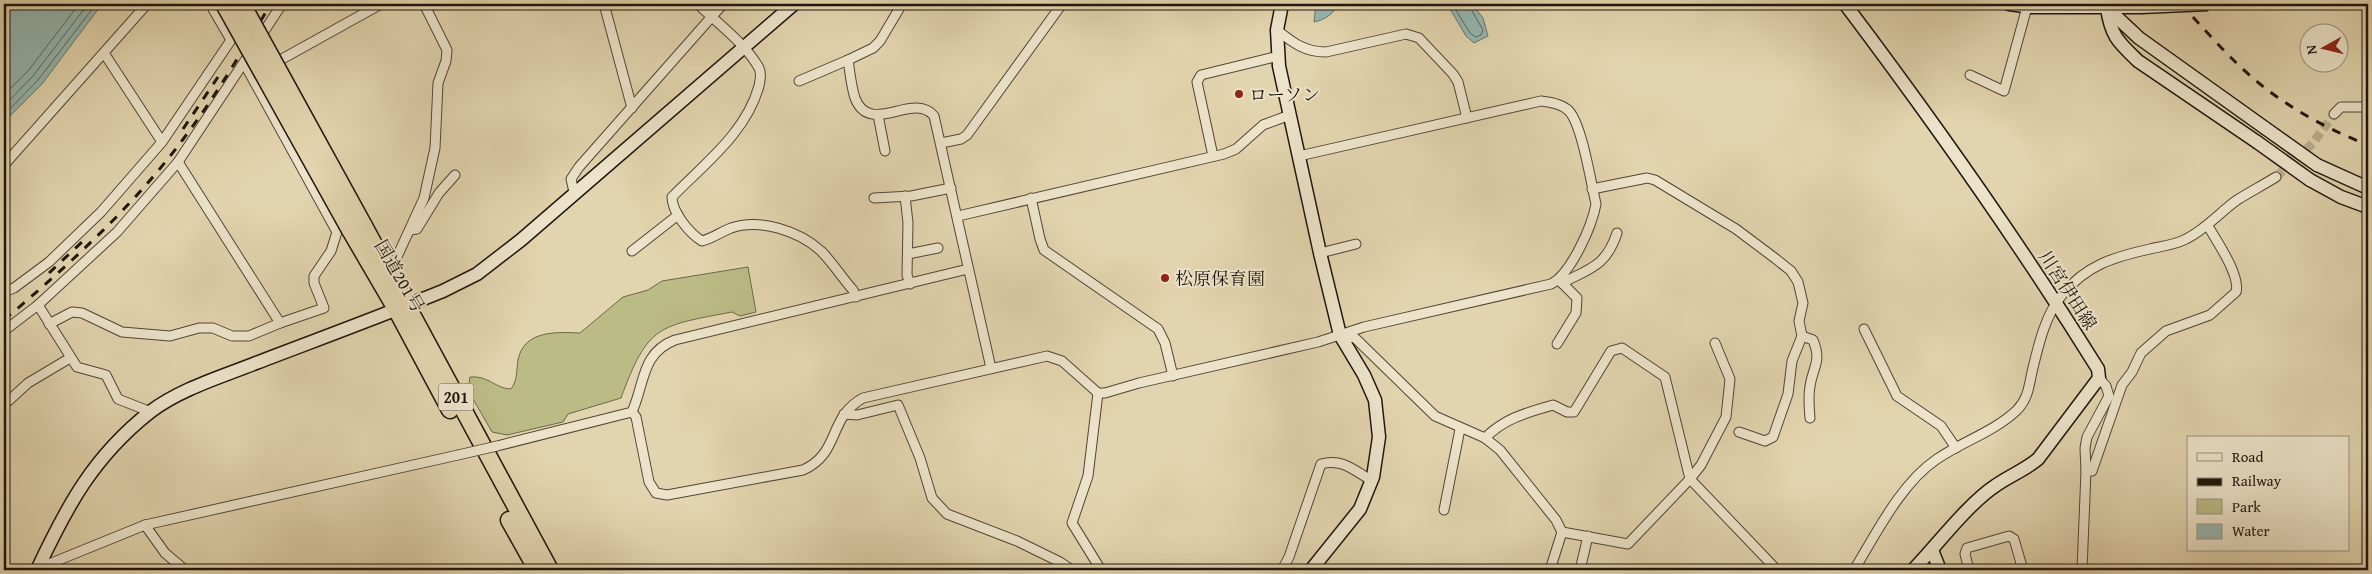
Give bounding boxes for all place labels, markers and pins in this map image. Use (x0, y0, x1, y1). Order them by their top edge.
place label: ローソン (1249, 81, 1320, 108)
marker: ローソン (1233, 88, 1245, 100)
place label: 松原保育園 (1175, 265, 1265, 292)
marker: 松原保育園 (1159, 272, 1171, 284)

